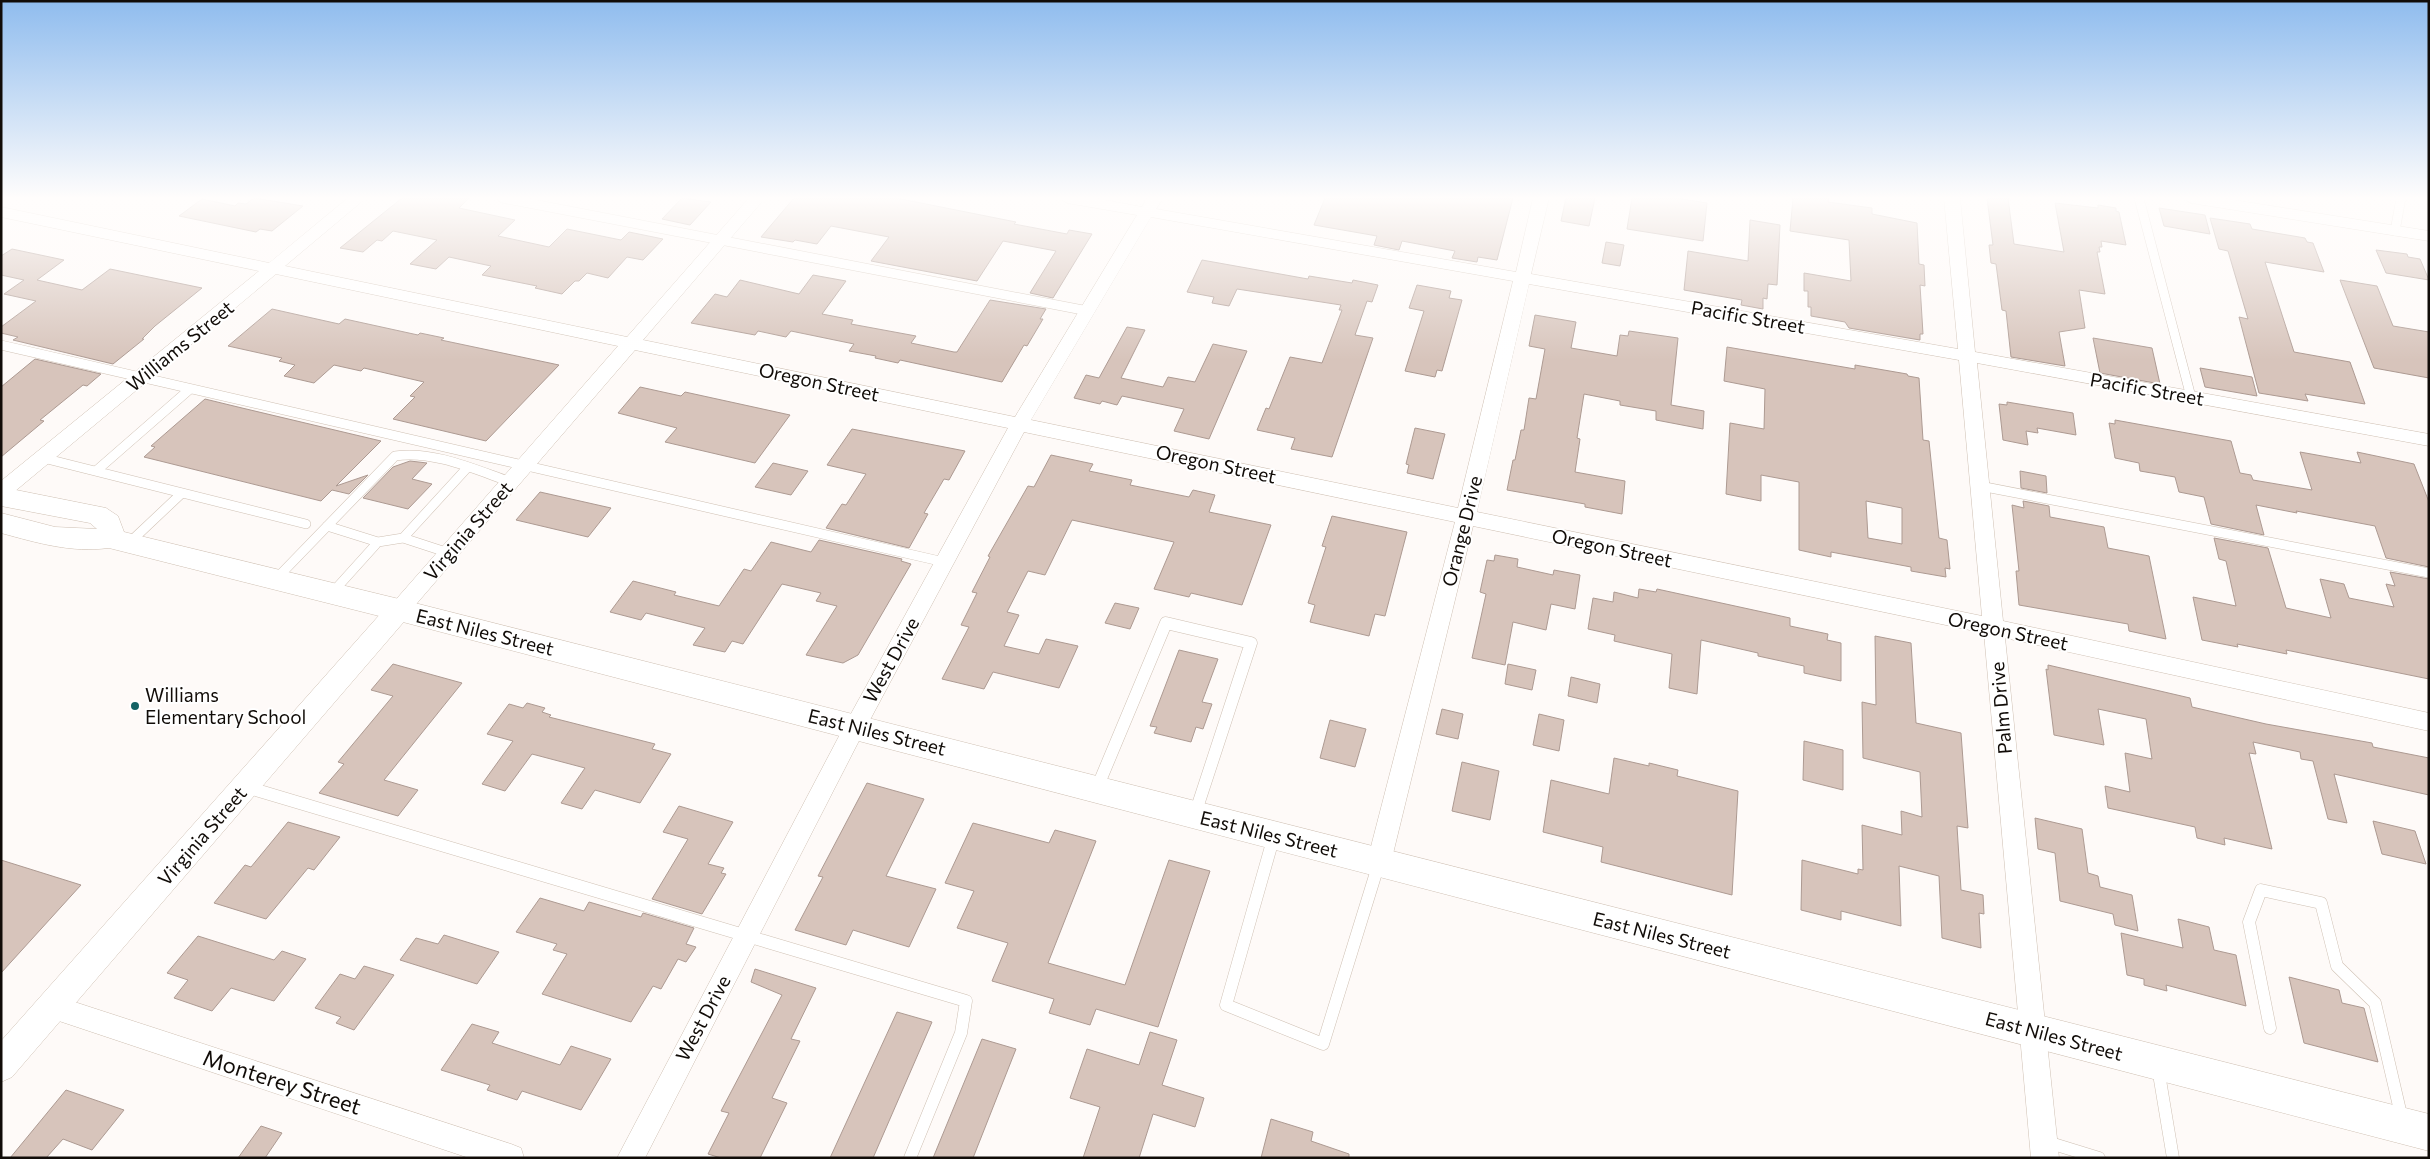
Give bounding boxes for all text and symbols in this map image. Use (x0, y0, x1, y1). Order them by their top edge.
street label: Williams Street (121, 295, 238, 396)
street label: Pacific Street (1689, 295, 1807, 338)
street label: Oregon Street (757, 358, 882, 406)
street label: Pacific Street (2088, 367, 2206, 410)
street label: Oregon Street (1154, 440, 1279, 488)
street label: Orange Drive (1437, 473, 1486, 589)
street label: Virginia Street (418, 476, 517, 585)
street label: Oregon Street (1550, 524, 1675, 572)
street label: East Niles Street (414, 603, 557, 660)
street label: Oregon Street (1946, 607, 2071, 655)
street label: West Drive (858, 613, 923, 706)
street label: Palm Drive (1985, 661, 2016, 755)
place label: Williams Elementary School (145, 683, 306, 728)
marker: Williams Elementary School (129, 700, 141, 712)
street label: East Niles Street (806, 703, 949, 760)
street label: Virginia Street (152, 781, 251, 890)
street label: East Niles Street (1198, 805, 1341, 862)
street label: East Niles Street (1591, 906, 1734, 963)
street label: West Drive (670, 971, 735, 1065)
street label: East Niles Street (1983, 1006, 2126, 1065)
street label: Monterey Street (200, 1043, 365, 1120)

